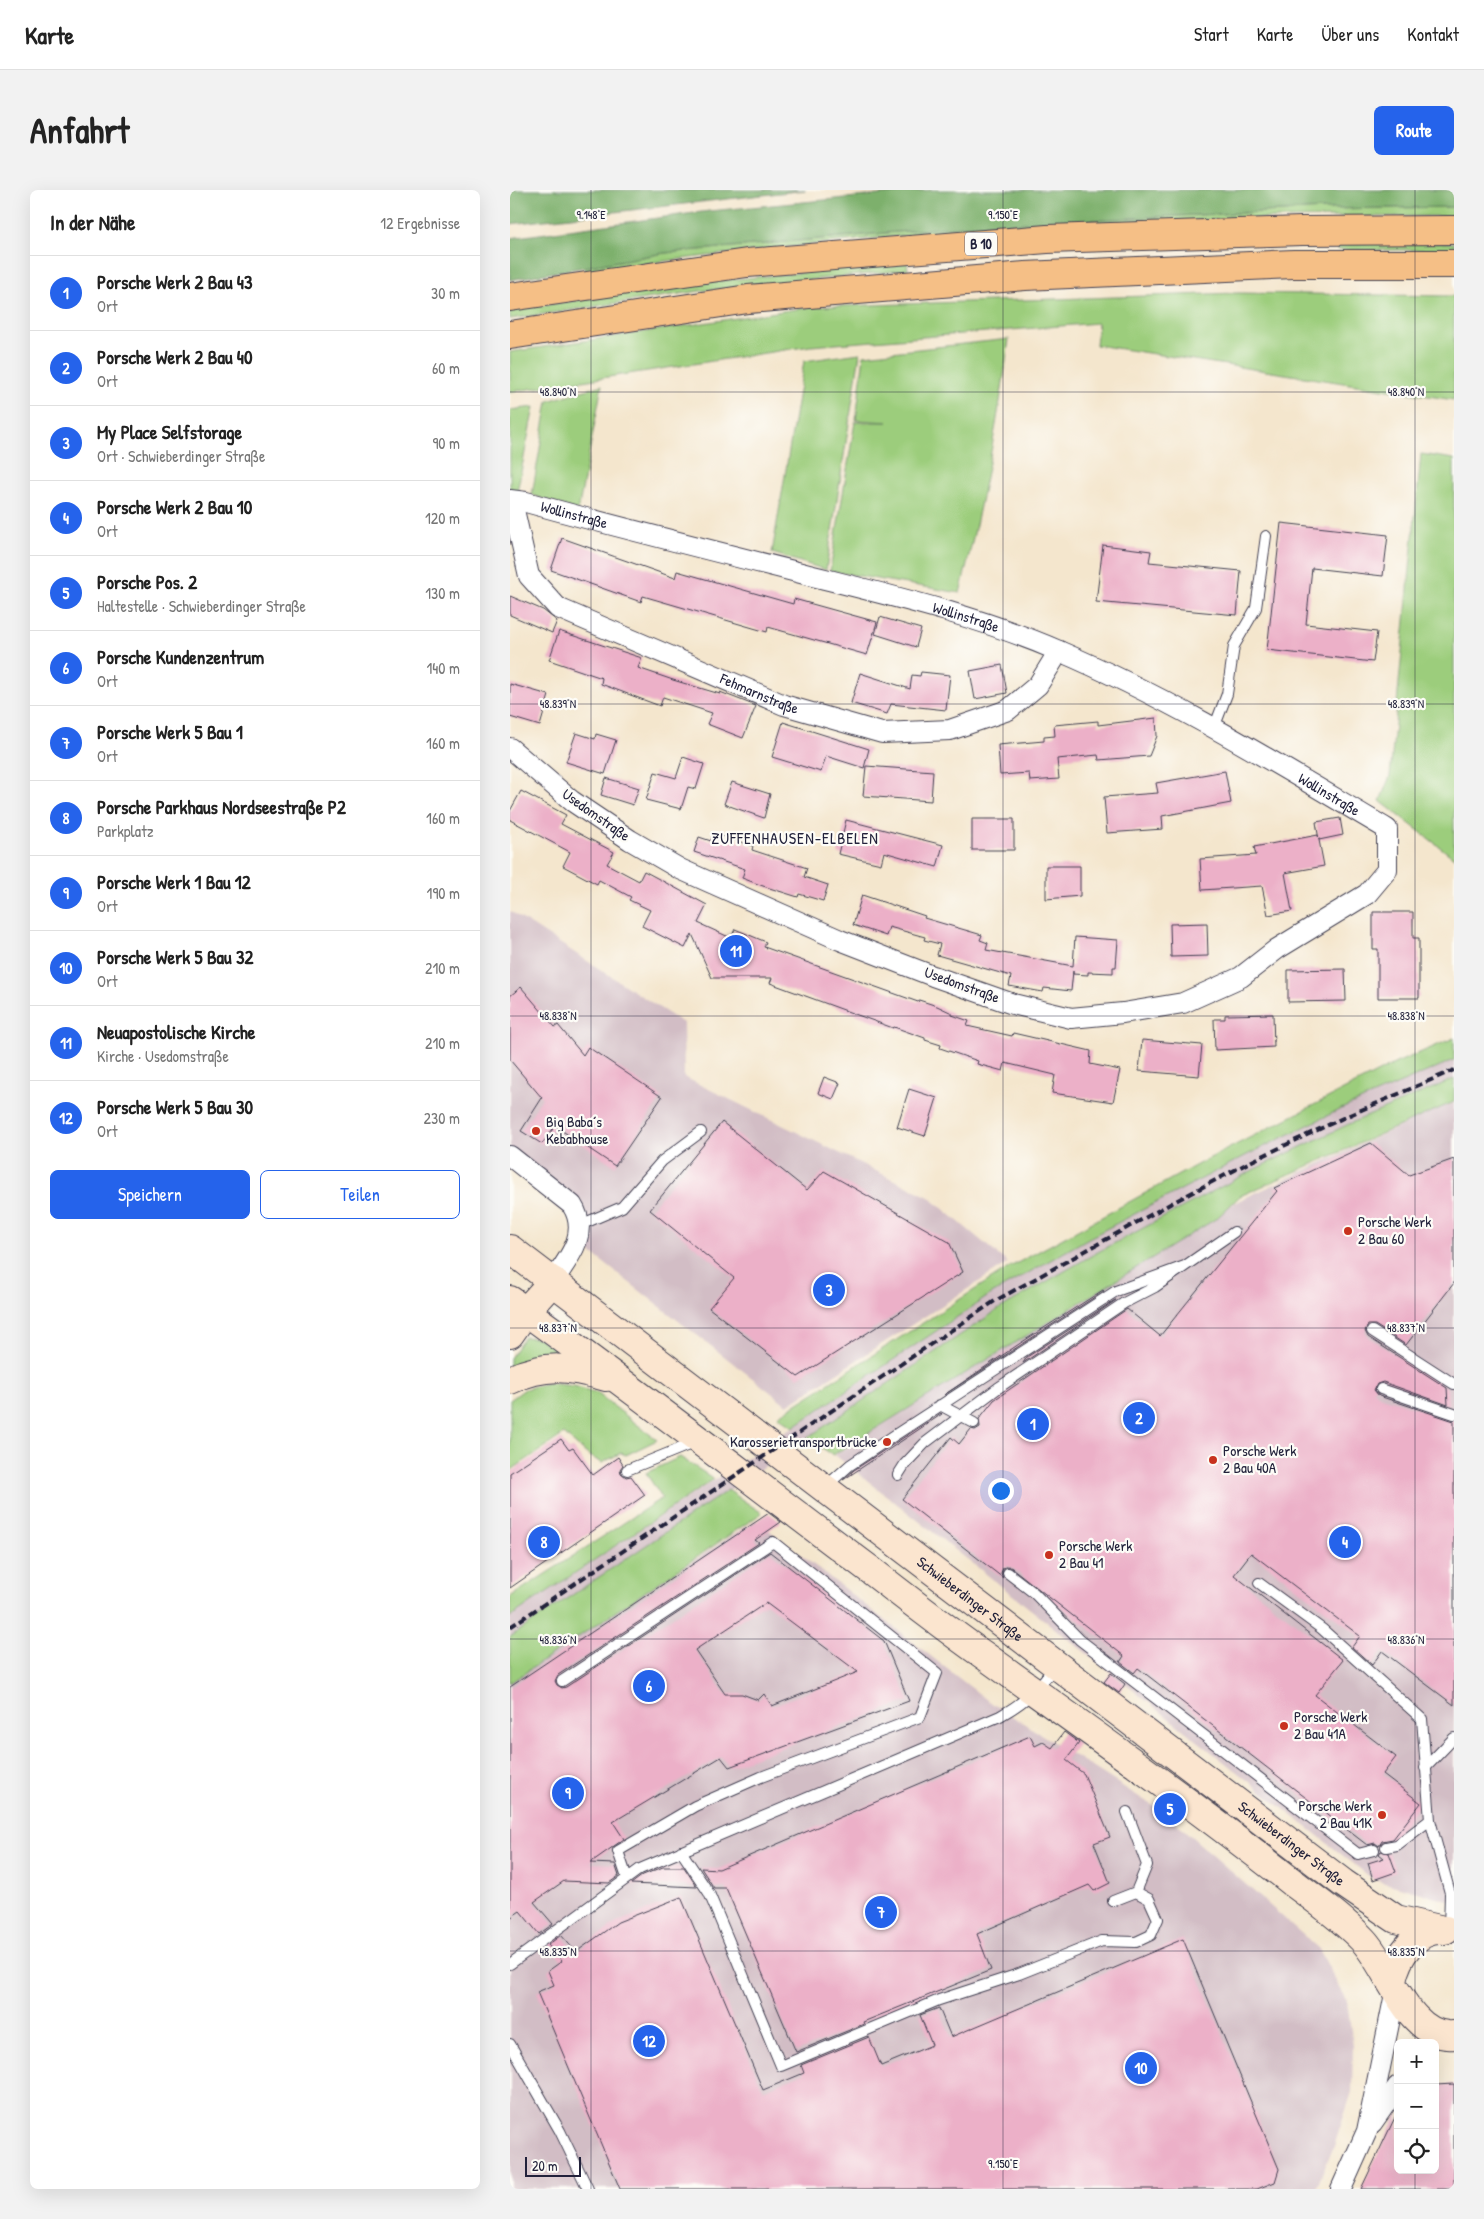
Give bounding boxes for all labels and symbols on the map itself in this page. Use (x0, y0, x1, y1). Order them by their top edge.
text: 9.148°E (576, 206, 606, 223)
text: 9.150°E (988, 206, 1019, 223)
road number: B 10 (965, 232, 997, 256)
text: 48.840°N (540, 383, 576, 400)
text: 48.840°N (1388, 383, 1424, 400)
street label: Wollinstraße (538, 496, 610, 533)
street label: Wollinstraße (930, 597, 1002, 637)
street label: Fehmarnstraße (716, 667, 801, 719)
text: 48.839°N (540, 695, 576, 712)
text: 48.839°N (1388, 695, 1424, 712)
street label: Wollinstraße (1294, 768, 1364, 821)
street label: Usedomstraße (558, 783, 635, 846)
district label: ZUFFENHAUSEN-ELBELEN (711, 827, 879, 849)
pin: 11 (720, 932, 752, 970)
street label: Usedomstraße (922, 961, 1003, 1008)
text: 48.838°N (539, 1007, 577, 1024)
text: 48.838°N (1387, 1007, 1425, 1024)
place label: Big Baba´s Kebabhouse (546, 1111, 608, 1149)
marker: Big Baba´s Kebabhouse (530, 1125, 542, 1137)
place label: Porsche Werk 2 Bau 60 (1358, 1211, 1432, 1249)
marker: Porsche Werk 2 Bau 60 (1342, 1225, 1354, 1237)
pin: 3 (813, 1271, 845, 1309)
text: 48.837°N (539, 1319, 577, 1336)
text: 48.837°N (1387, 1319, 1425, 1336)
pin: 2 (1123, 1399, 1155, 1437)
pin: 1 (1017, 1405, 1049, 1443)
place label: Karosserietransportbrücke (730, 1431, 877, 1452)
marker: Karosserietransportbrücke (881, 1436, 893, 1448)
place label: Porsche Werk 2 Bau 40A (1223, 1440, 1297, 1478)
marker: Porsche Werk 2 Bau 40A (1207, 1454, 1219, 1466)
your location (988, 1478, 1014, 1504)
pin: 8 (528, 1523, 560, 1561)
pin: 4 (1329, 1523, 1361, 1561)
place label: Porsche Werk 2 Bau 41 (1059, 1535, 1133, 1573)
marker: Porsche Werk 2 Bau 41 (1043, 1549, 1055, 1561)
street label: Schwieberdinger Straße (913, 1551, 1028, 1646)
text: 48.836°N (540, 1631, 576, 1648)
text: 48.836°N (1388, 1631, 1424, 1648)
pin: 6 (633, 1667, 665, 1705)
place label: Porsche Werk 2 Bau 41A (1294, 1706, 1368, 1744)
marker: Porsche Werk 2 Bau 41A (1278, 1720, 1290, 1732)
pin: 9 (552, 1774, 584, 1812)
pin: 5 (1154, 1790, 1186, 1828)
place label: Porsche Werk 2 Bau 41K (1298, 1795, 1372, 1833)
street label: Schwieberdinger Straße (1234, 1796, 1349, 1891)
marker: Porsche Werk 2 Bau 41K (1376, 1809, 1388, 1821)
pin: 7 (865, 1893, 897, 1931)
text: 48.835°N (539, 1943, 577, 1960)
text: 48.835°N (1387, 1943, 1425, 1960)
pin: 12 (633, 2022, 665, 2060)
pin: 10 (1125, 2049, 1157, 2087)
scale bar (525, 2154, 581, 2177)
text: 9.150°E (988, 2155, 1019, 2172)

